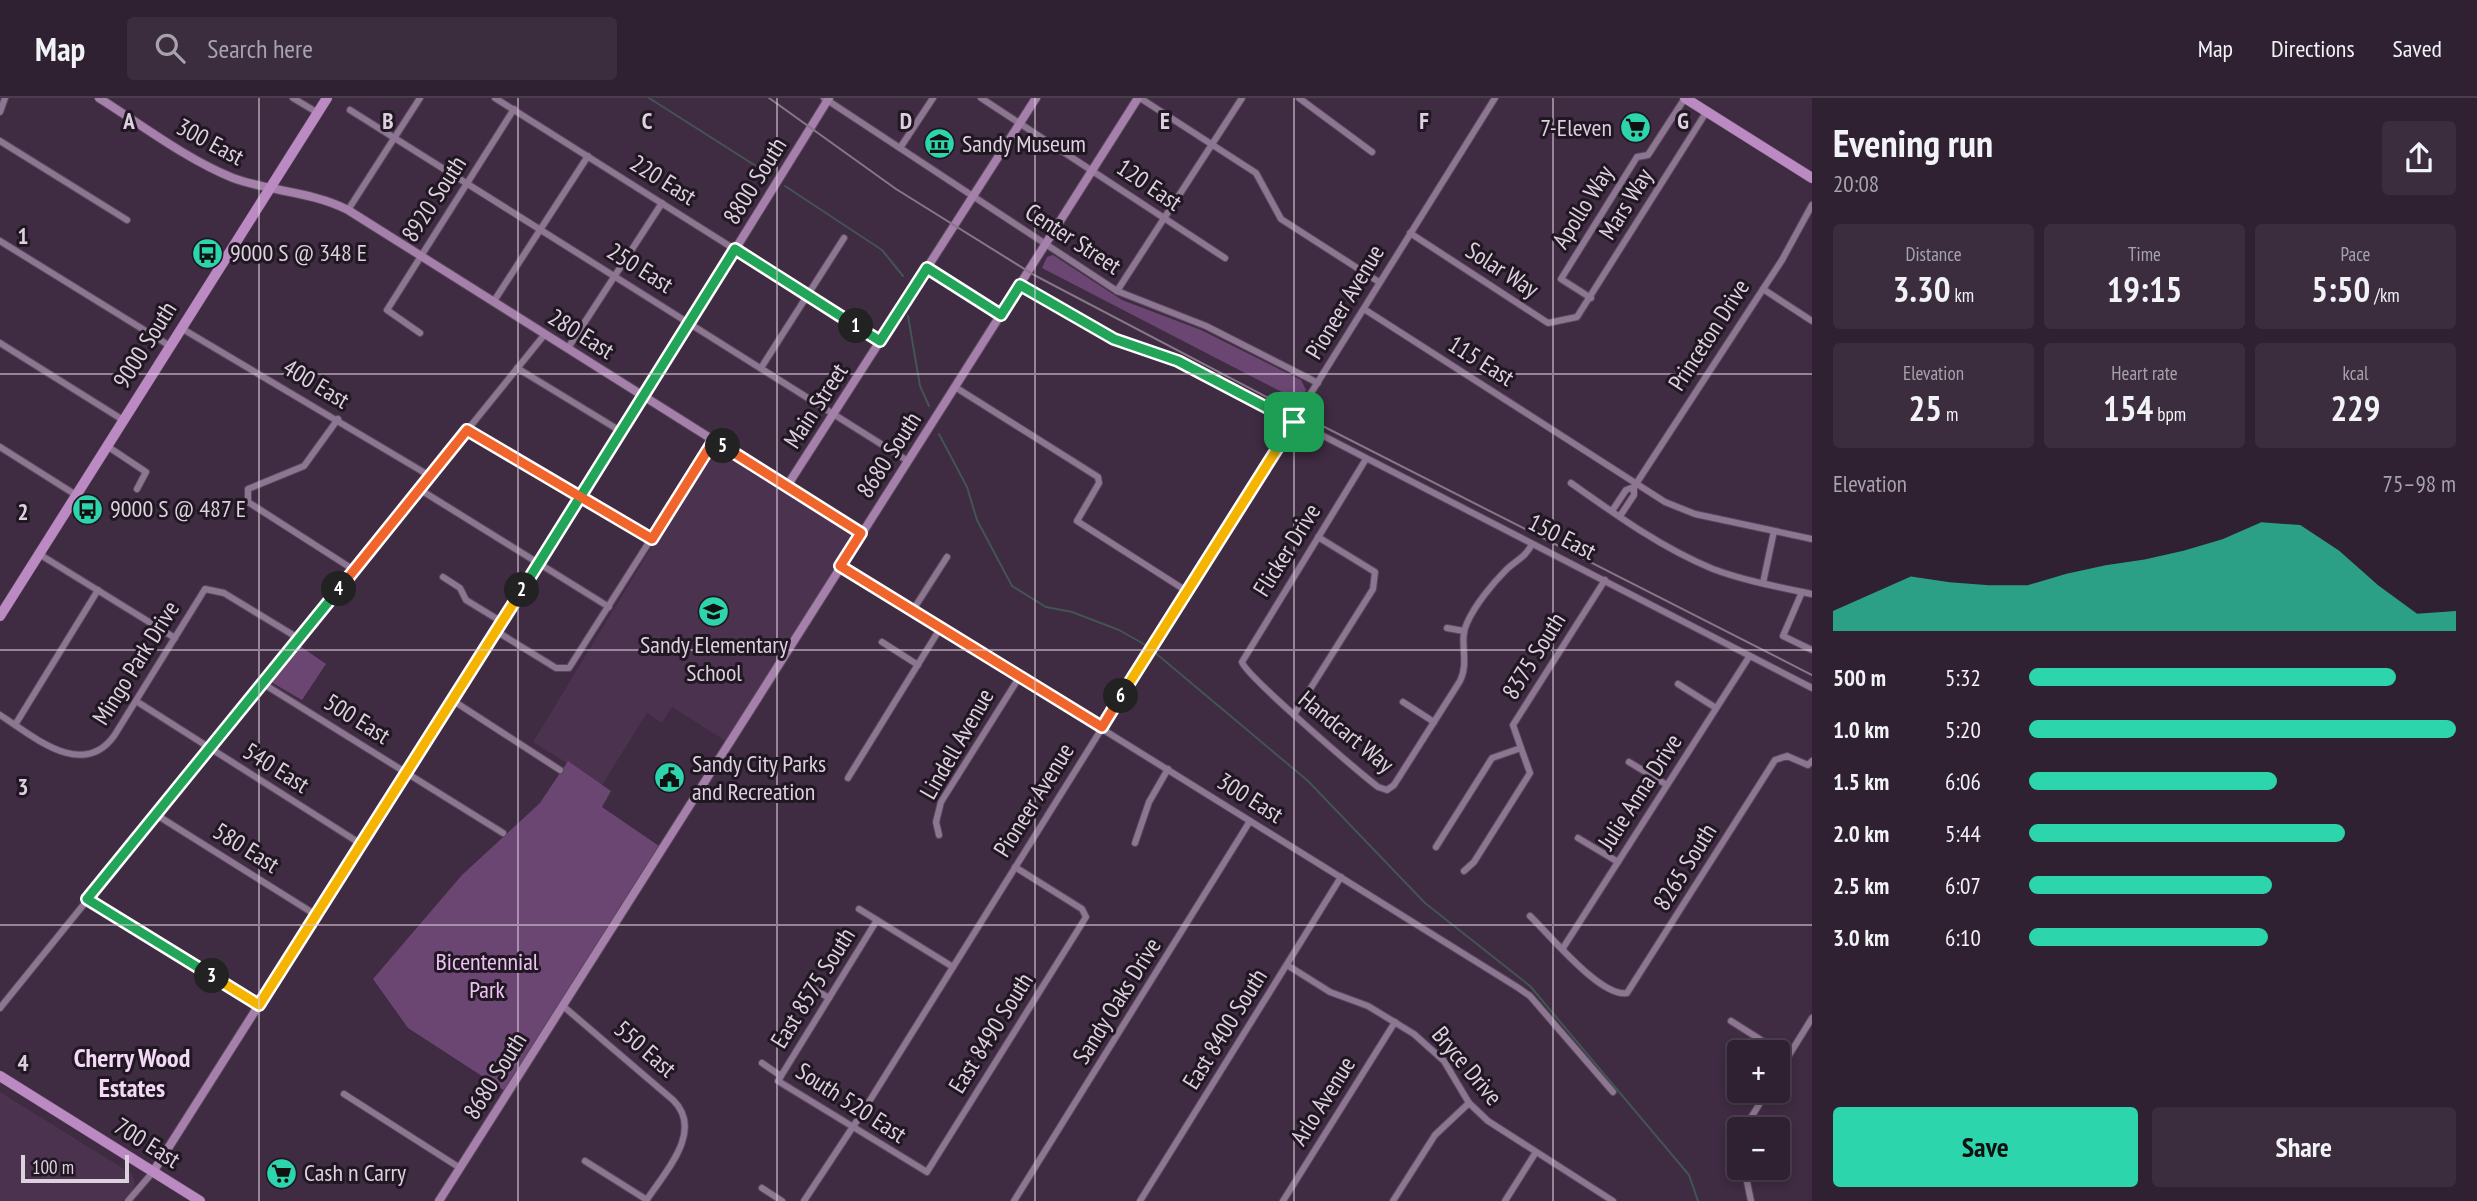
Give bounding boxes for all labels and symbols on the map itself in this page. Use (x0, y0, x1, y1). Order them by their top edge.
text: A (122, 106, 135, 135)
text: B (382, 106, 394, 135)
text: C (642, 106, 653, 135)
text: D (900, 106, 912, 135)
text: E (1160, 106, 1170, 135)
text: F (1419, 106, 1429, 135)
text: G (1677, 106, 1689, 135)
street label: 300 East (171, 111, 250, 172)
supermarket icon: 7-Eleven (1618, 111, 1652, 145)
place label: 7-Eleven (1540, 112, 1612, 143)
museum icon: Sandy Museum (922, 127, 956, 161)
place label: Sandy Museum (962, 128, 1086, 159)
street label: 8800 South (716, 132, 793, 230)
street label: 220 East (624, 147, 702, 212)
street label: 8920 South (394, 150, 473, 248)
street label: 120 East (1111, 152, 1188, 218)
street label: Apollo Way (1545, 159, 1620, 254)
street label: Mars Way (1592, 162, 1659, 245)
street label: Center Street (1019, 196, 1128, 281)
text: 1 (18, 221, 29, 250)
street label: 250 East (601, 235, 679, 300)
street label: Solar Way (1460, 235, 1545, 305)
bus stop icon: 9000 S @ 348 E (190, 236, 224, 270)
place label: 9000 S @ 348 E (230, 237, 367, 268)
street label: Pioneer Avenue (1298, 239, 1391, 365)
street label: Princeton Drive (1661, 273, 1756, 396)
street label: 9000 South (106, 296, 183, 394)
street label: 280 East (542, 301, 620, 366)
pin: 1 (838, 308, 874, 344)
street label: 115 East (1442, 328, 1520, 393)
street label: 400 East (277, 352, 355, 416)
street label: Main Street (777, 357, 855, 454)
pin (1264, 392, 1324, 452)
street label: 8680 South (849, 406, 928, 504)
pin: 5 (706, 428, 740, 464)
bus stop icon: 9000 S @ 487 E (70, 492, 104, 526)
place label: 9000 S @ 487 E (110, 493, 246, 524)
text: 2 (18, 497, 29, 526)
street label: Flicker Drive (1246, 498, 1327, 602)
street label: 150 East (1523, 506, 1602, 567)
pin: 4 (322, 572, 356, 606)
pin: 2 (504, 573, 540, 608)
school or university icon: Sandy Elementary School (697, 594, 731, 628)
street label: Mingo Park Drive (85, 595, 186, 731)
street label: 8375 South (1495, 607, 1572, 705)
place label: Sandy Elementary School (640, 629, 788, 688)
pin: 6 (1104, 678, 1138, 714)
street label: Lindell Avenue (913, 683, 1001, 804)
street label: Handcart Way (1292, 684, 1400, 780)
street label: 500 East (318, 686, 396, 751)
street label: Julie Anna Drive (1590, 728, 1689, 856)
street label: 540 East (237, 735, 315, 800)
street label: Pioneer Avenue (986, 737, 1081, 862)
place label: Sandy City Parks and Recreation (692, 748, 826, 807)
public building icon: Sandy City Parks and Recreation (652, 761, 686, 795)
street label: 300 East (1211, 765, 1289, 830)
text: 3 (18, 772, 29, 801)
street label: 580 East (207, 815, 285, 880)
street label: 8265 South (1646, 818, 1723, 916)
street label: East 8575 South (763, 922, 862, 1054)
street label: Sandy Oaks Drive (1066, 932, 1168, 1070)
park label: Bicentennial Park (436, 946, 539, 1005)
pin: 3 (194, 958, 230, 994)
street label: East 8400 South (1175, 963, 1274, 1095)
street label: East 8490 South (941, 967, 1040, 1099)
street label: 550 East (608, 1013, 683, 1084)
street label: Bryce Drive (1425, 1020, 1509, 1112)
street label: 8680 South (456, 1027, 533, 1125)
district label: Cherry Wood Estates (74, 1041, 190, 1104)
text: 4 (18, 1048, 29, 1077)
street label: Arlo Avenue (1283, 1051, 1362, 1151)
street label: South 520 East (790, 1055, 913, 1150)
street label: 700 East (108, 1110, 186, 1175)
scale bar (21, 1152, 130, 1184)
supermarket icon: Cash n Carry (264, 1156, 298, 1190)
place label: Cash n Carry (304, 1157, 406, 1188)

